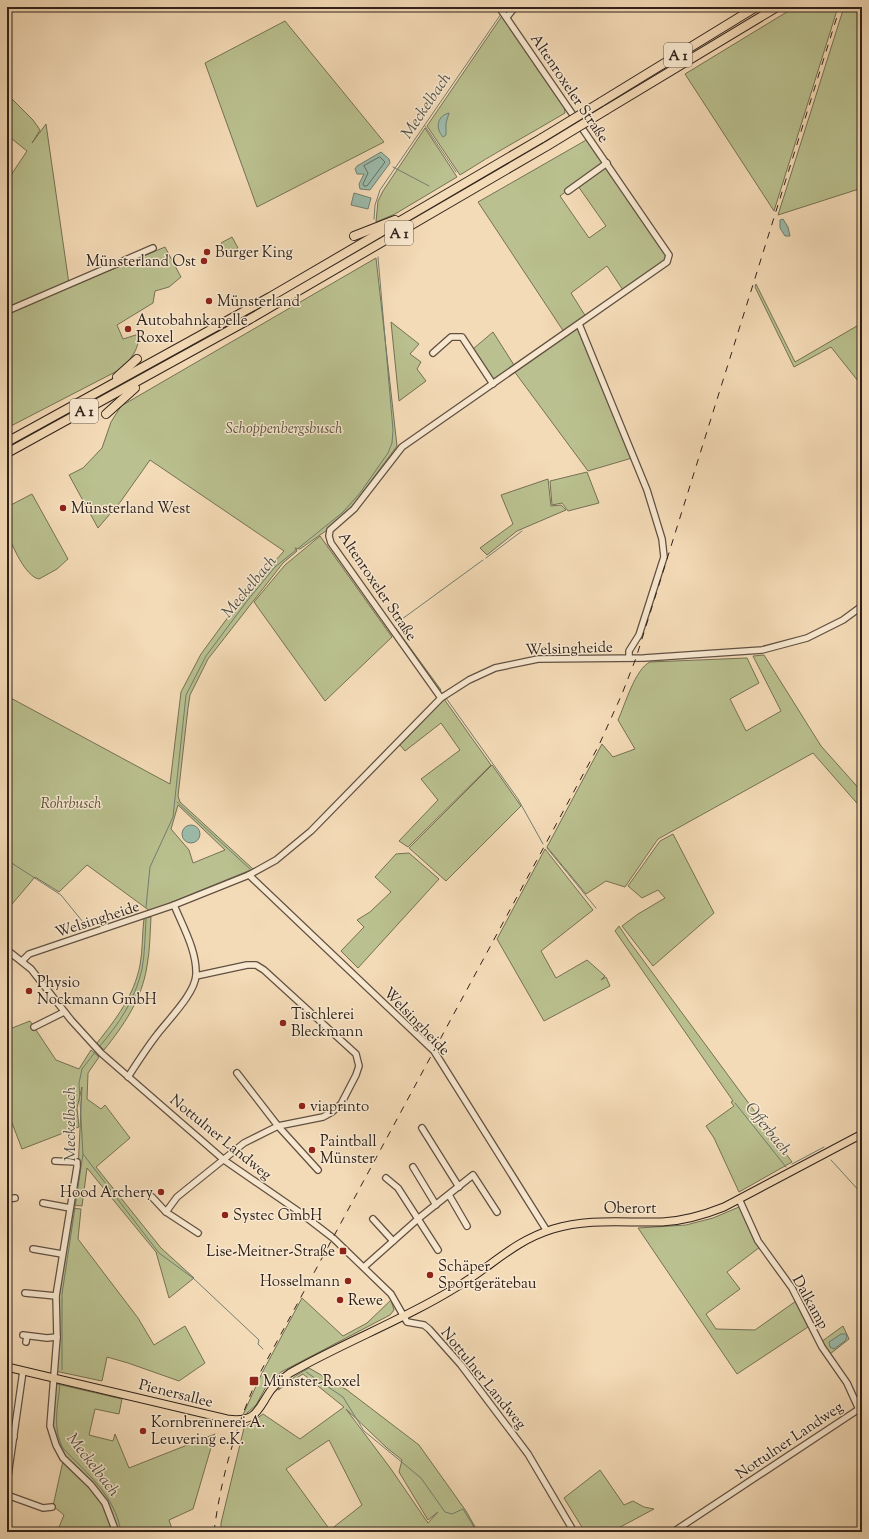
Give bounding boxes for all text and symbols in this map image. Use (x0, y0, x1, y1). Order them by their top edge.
street label: Altenroxeler Straße (525, 30, 613, 147)
road number: A 1 (664, 43, 692, 67)
water label: Meckelbach (397, 69, 458, 144)
road number: A 1 (385, 221, 413, 245)
place label: Burger King (215, 243, 293, 264)
marker: Burger King (202, 247, 212, 257)
place label: Münsterland Ost (86, 252, 196, 273)
marker: Münsterland Ost (199, 256, 209, 266)
place label: Münsterland (217, 292, 300, 313)
marker: Münsterland (204, 296, 214, 306)
place label: Autobahnkapelle Roxel (136, 311, 248, 349)
marker: Autobahnkapelle Roxel (123, 324, 133, 334)
road number: A 1 (70, 399, 98, 423)
park label: Schoppenbergsbusch (226, 419, 343, 440)
place label: Münsterland West (71, 499, 190, 520)
marker: Münsterland West (58, 503, 68, 513)
street label: Altenroxeler Straße (333, 528, 421, 645)
water label: Meckelbach (217, 551, 283, 624)
street label: Welsingheide (525, 637, 613, 662)
park label: Rohrbusch (40, 794, 102, 815)
street label: Welsingheide (53, 897, 142, 944)
place label: Physio Nockmann GmbH (37, 973, 157, 1011)
street label: Welsingheide (378, 983, 454, 1061)
marker: Physio Nockmann GmbH (24, 986, 34, 996)
place label: Tischlerei Bleckmann (291, 1005, 363, 1043)
marker: Tischlerei Bleckmann (278, 1018, 288, 1028)
water label: Meckelbach (60, 1086, 83, 1162)
street label: Nottulner Landweg (165, 1090, 275, 1186)
place label: viaprinto (310, 1097, 369, 1118)
water label: Offerbach (738, 1098, 796, 1161)
marker: viaprinto (297, 1101, 307, 1111)
place label: Paintball Münster (320, 1132, 377, 1170)
marker: Paintball Münster (307, 1145, 317, 1155)
place label: Hood Archery (60, 1183, 154, 1204)
marker: Hood Archery (156, 1187, 166, 1197)
street label: Oberort (604, 1199, 656, 1220)
place label: Systec GmbH (233, 1206, 322, 1227)
marker: Systec GmbH (220, 1210, 230, 1220)
place label: Lise-Meitner-Straße (206, 1242, 335, 1263)
marker: Lise-Meitner-Straße (338, 1246, 348, 1256)
place label: Schäper Sportgerätebau (438, 1257, 537, 1295)
marker: Schäper Sportgerätebau (425, 1270, 435, 1280)
place label: Hosselmann (260, 1272, 340, 1293)
street label: Dalkamp (786, 1272, 833, 1334)
marker: Hosselmann (343, 1276, 353, 1286)
place label: Rewe (348, 1291, 383, 1312)
marker: Rewe (335, 1295, 345, 1305)
street label: Nottulner Landweg (435, 1324, 531, 1434)
place label: Münster-Roxel (263, 1372, 360, 1393)
street label: Pienersallee (136, 1375, 215, 1414)
marker: Münster-Roxel (248, 1375, 260, 1387)
street label: Nottulner Landweg (732, 1397, 848, 1485)
place label: Kornbrennerei A. Leuvering e.K. (151, 1413, 265, 1451)
marker: Kornbrennerei A. Leuvering e.K. (138, 1426, 148, 1436)
water label: Meckelbach (60, 1429, 124, 1502)

